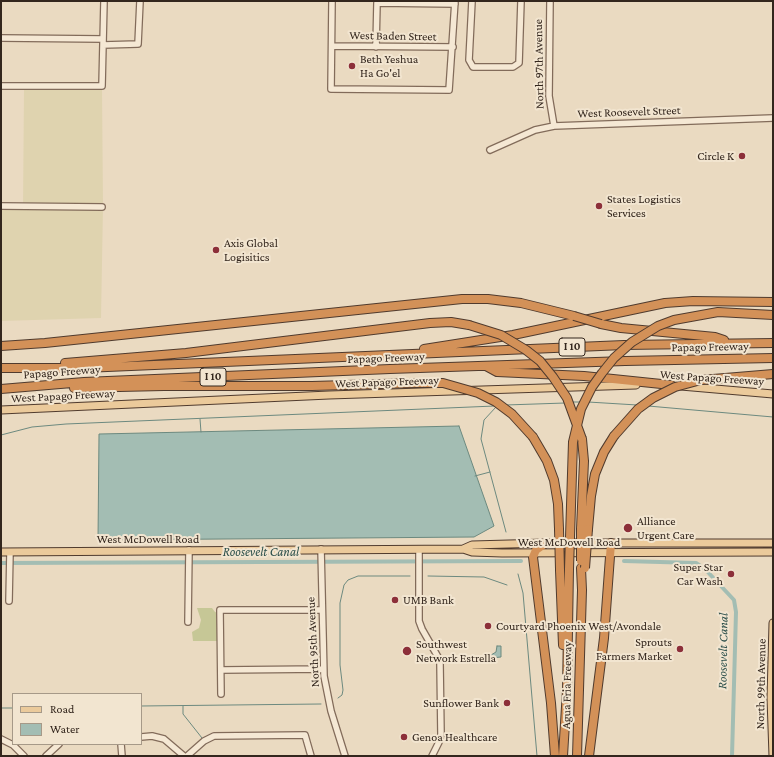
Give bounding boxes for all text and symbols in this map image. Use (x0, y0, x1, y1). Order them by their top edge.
street label: North 97th Avenue (531, 19, 547, 109)
street label: West Baden Street (349, 28, 437, 44)
place label: Beth Yeshua Ha Go'el (360, 52, 418, 80)
marker: Beth Yeshua Ha Go'el (347, 61, 357, 71)
street label: West Roosevelt Street (577, 103, 681, 121)
place label: Circle K (697, 149, 734, 163)
marker: Circle K (737, 151, 747, 161)
place label: States Logistics Services (607, 192, 681, 220)
marker: States Logistics Services (594, 201, 604, 211)
place label: Axis Global Logisitics (224, 236, 278, 264)
marker: Axis Global Logisitics (211, 245, 221, 255)
road number: I 10 (559, 338, 585, 356)
street label: Papago Freeway (671, 339, 749, 355)
street label: Papago Freeway (347, 349, 425, 367)
street label: Papago Freeway (23, 362, 101, 382)
street label: West Papago Freeway (660, 367, 764, 389)
road number: I 10 (200, 368, 226, 386)
street label: West Papago Freeway (335, 373, 439, 391)
street label: West Papago Freeway (11, 386, 115, 406)
place label: Alliance Urgent Care (637, 514, 694, 542)
marker: Alliance Urgent Care (622, 522, 634, 534)
street label: West McDowell Road (97, 532, 199, 546)
street label: West McDowell Road (518, 535, 620, 549)
water label: Roosevelt Canal (223, 544, 299, 560)
place label: Super Star Car Wash (674, 560, 723, 588)
marker: Super Star Car Wash (726, 569, 736, 579)
place label: UMB Bank (403, 593, 454, 607)
marker: UMB Bank (390, 595, 400, 605)
street label: North 95th Avenue (303, 597, 323, 687)
water label: Roosevelt Canal (715, 613, 731, 689)
place label: Courtyard Phoenix West/Avondale (496, 619, 661, 633)
marker: Courtyard Phoenix West/Avondale (483, 621, 493, 631)
place label: Sprouts Farmers Market (596, 635, 672, 663)
place label: Southwest Network Estrella (416, 637, 496, 665)
street label: North 99th Avenue (753, 638, 769, 730)
street label: Agua Fria Freeway (559, 641, 575, 729)
marker: Sprouts Farmers Market (675, 644, 685, 654)
marker: Southwest Network Estrella (401, 645, 413, 657)
legend (12, 693, 142, 745)
place label: Sunflower Bank (423, 696, 499, 710)
marker: Sunflower Bank (502, 698, 512, 708)
text: Road (50, 702, 74, 716)
text: Water (50, 722, 79, 736)
place label: Genoa Healthcare (412, 730, 497, 744)
marker: Genoa Healthcare (399, 732, 409, 742)

